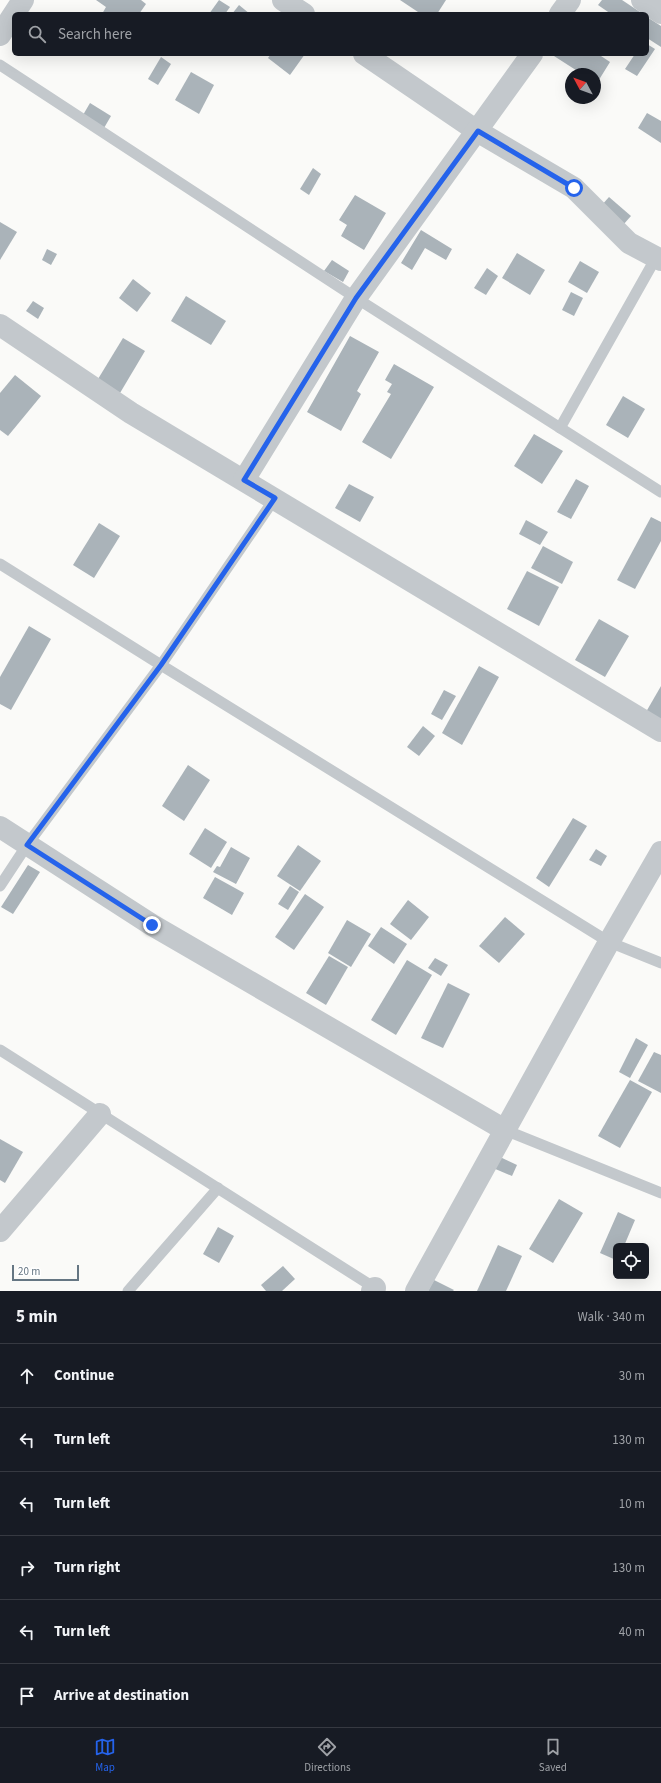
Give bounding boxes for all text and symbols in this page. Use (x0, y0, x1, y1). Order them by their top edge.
search box (12, 12, 649, 56)
icon: search (26, 23, 48, 45)
text: Search here (58, 24, 132, 45)
north arrow (565, 68, 601, 104)
route start (565, 179, 583, 197)
route end (143, 916, 161, 934)
map controls (613, 1243, 649, 1279)
button: locate (613, 1243, 649, 1279)
scale bar (12, 1263, 79, 1282)
text: 20 m (18, 1264, 40, 1279)
text: 5 min (16, 1305, 57, 1329)
text: Walk · 340 m (577, 1308, 645, 1326)
icon: ahead (16, 1365, 38, 1387)
text: Continue (54, 1365, 114, 1386)
text: 30 m (619, 1367, 645, 1385)
icon: left (16, 1429, 38, 1451)
text: Turn left (54, 1429, 110, 1450)
text: 130 m (612, 1431, 645, 1449)
icon: left (16, 1493, 38, 1515)
text: Turn left (54, 1493, 110, 1514)
text: 10 m (619, 1495, 645, 1513)
icon: right (16, 1557, 38, 1579)
text: Turn right (54, 1557, 120, 1578)
text: 130 m (612, 1559, 645, 1577)
icon: left (16, 1621, 38, 1643)
text: Turn left (54, 1621, 110, 1642)
text: 40 m (619, 1623, 645, 1641)
icon: arrive (16, 1685, 38, 1707)
text: Arrive at destination (54, 1685, 189, 1706)
tab: Map (94, 1736, 116, 1775)
tab: Directions (304, 1736, 351, 1775)
tab: Saved (539, 1736, 567, 1775)

